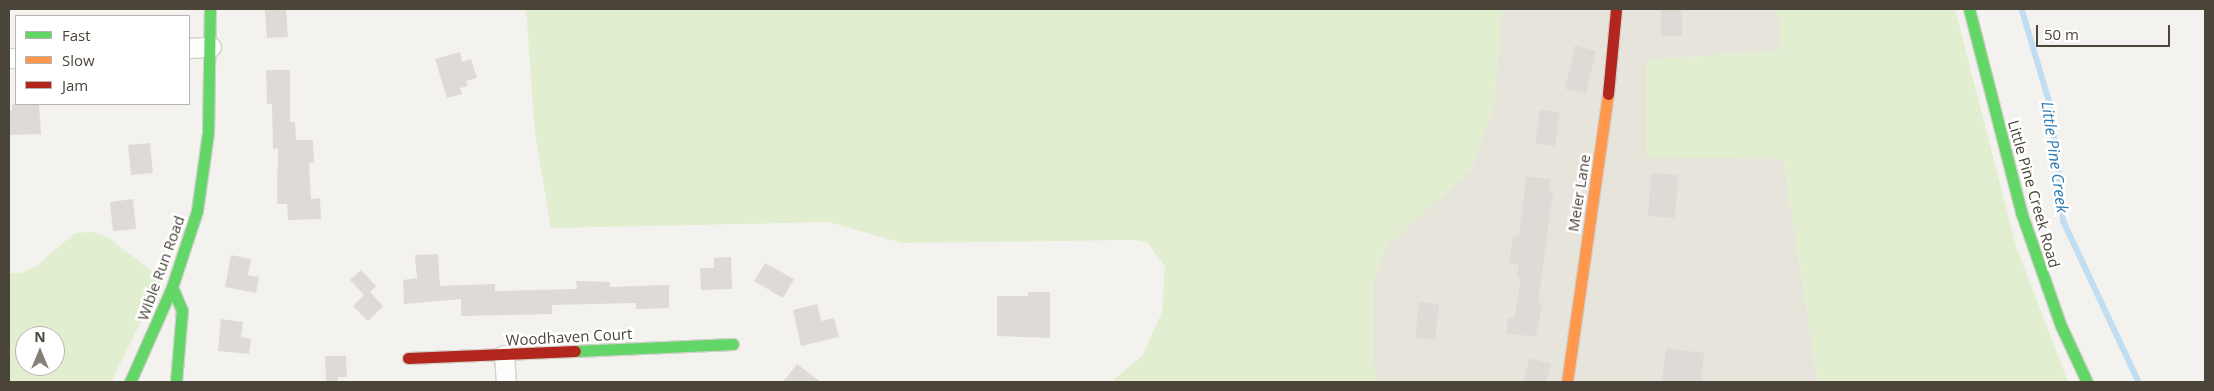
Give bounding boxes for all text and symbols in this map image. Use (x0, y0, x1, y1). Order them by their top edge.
legend (15, 15, 190, 105)
scale bar (2039, 15, 2173, 47)
text: 50 m (2044, 24, 2079, 44)
text: Fast (62, 25, 91, 45)
text: Slow (62, 50, 95, 70)
text: Jam (62, 75, 88, 95)
water label: Little Pine Creek (2038, 100, 2072, 214)
street label: Little Pine Creek Road (2004, 118, 2064, 270)
street label: Meier Lane (1564, 153, 1594, 233)
street label: Wible Run Road (134, 213, 188, 323)
street label: Woodhaven Court (505, 325, 633, 349)
north arrow (15, 326, 65, 376)
text: N (34, 327, 46, 346)

